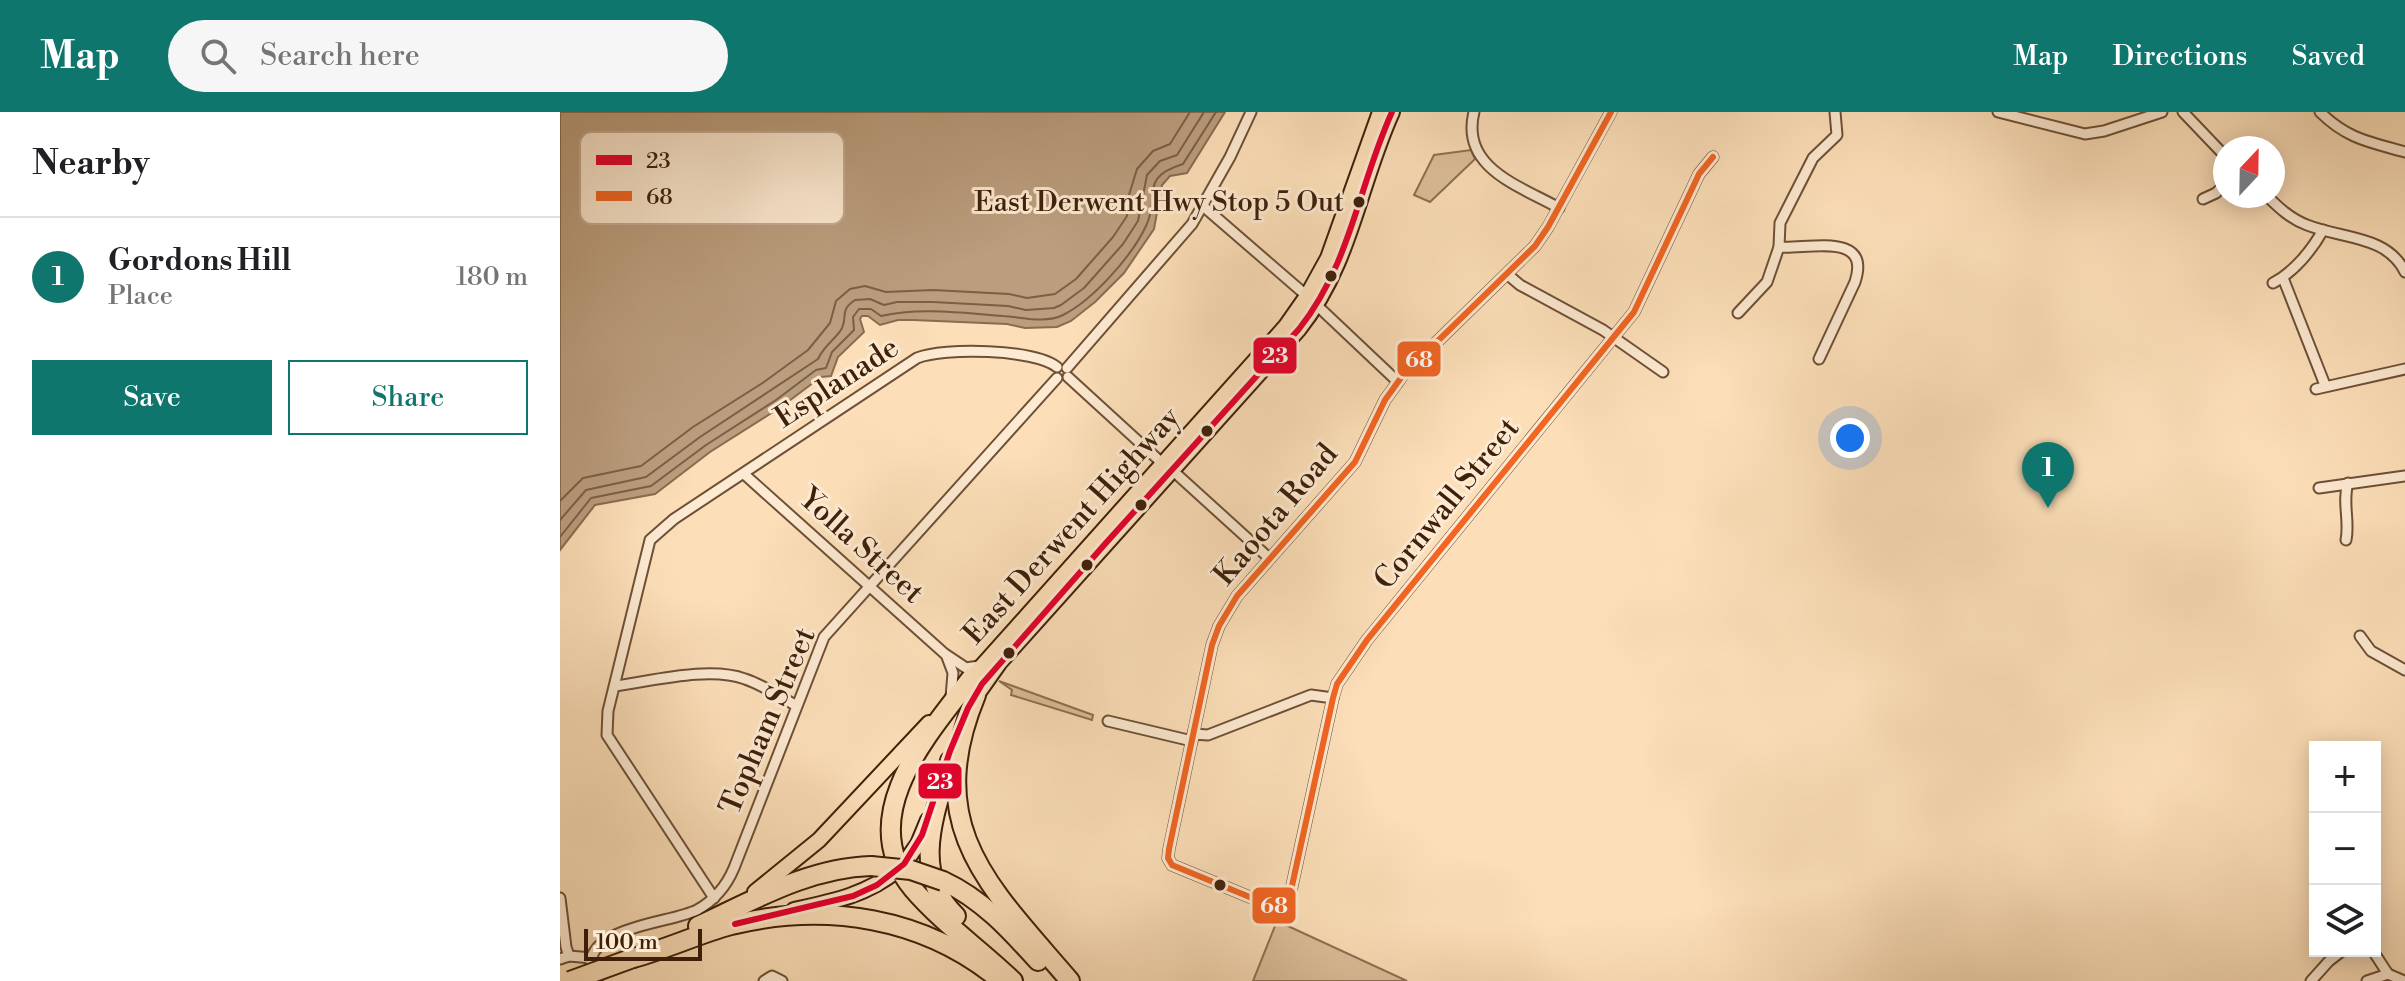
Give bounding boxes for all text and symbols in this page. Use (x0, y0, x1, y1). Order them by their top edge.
search box (168, 20, 728, 92)
text: Map (40, 33, 120, 80)
icon: search (196, 34, 240, 78)
text: Search here (260, 37, 420, 75)
text: Map (2013, 39, 2068, 74)
text: Directions (2112, 39, 2247, 74)
text: Saved (2291, 39, 2365, 74)
legend (580, 132, 844, 224)
north arrow (2213, 136, 2285, 208)
text: Nearby (32, 143, 150, 185)
text: 23 (646, 148, 671, 175)
text: 68 (646, 184, 673, 211)
place label: East Derwent Hwy Stop 5 Out (974, 185, 1344, 220)
marker: East Derwent Hwy Stop 5 Out (1351, 194, 1367, 210)
text: Gordons Hill (108, 242, 291, 280)
text: 1 (52, 261, 64, 293)
text: 180 m (456, 261, 528, 293)
unlabelled marker (1323, 268, 1339, 284)
text: Place (108, 280, 173, 312)
street label: Esplanade (768, 329, 906, 437)
line badge: 23 (1252, 336, 1298, 375)
line badge: 68 (1396, 340, 1442, 378)
text: 23 (1262, 343, 1289, 370)
text: 68 (1405, 347, 1433, 374)
button: Save (32, 360, 272, 435)
button: Share (288, 360, 528, 435)
street label: East Derwent Highway (955, 399, 1189, 653)
street label: Cornwall Street (1366, 410, 1528, 598)
your location (1830, 418, 1870, 458)
unlabelled marker (1199, 423, 1215, 439)
street label: Kaoota Road (1206, 436, 1346, 594)
pin: 1 (2022, 442, 2074, 508)
street label: Yolla Street (789, 479, 932, 612)
unlabelled marker (1133, 497, 1149, 513)
unlabelled marker (1079, 557, 1095, 573)
street label: Topham Street (712, 621, 825, 820)
unlabelled marker (1001, 645, 1017, 661)
map controls (2309, 741, 2381, 957)
button: + (2309, 741, 2381, 813)
line badge: 23 (917, 762, 963, 800)
text: 23 (927, 769, 954, 796)
button: − (2309, 813, 2381, 885)
unlabelled marker (1212, 877, 1228, 893)
button: layers (2309, 885, 2381, 957)
line badge: 68 (1251, 886, 1297, 925)
text: 68 (1260, 893, 1288, 920)
scale bar (584, 925, 702, 961)
text: 100 m (596, 929, 658, 956)

